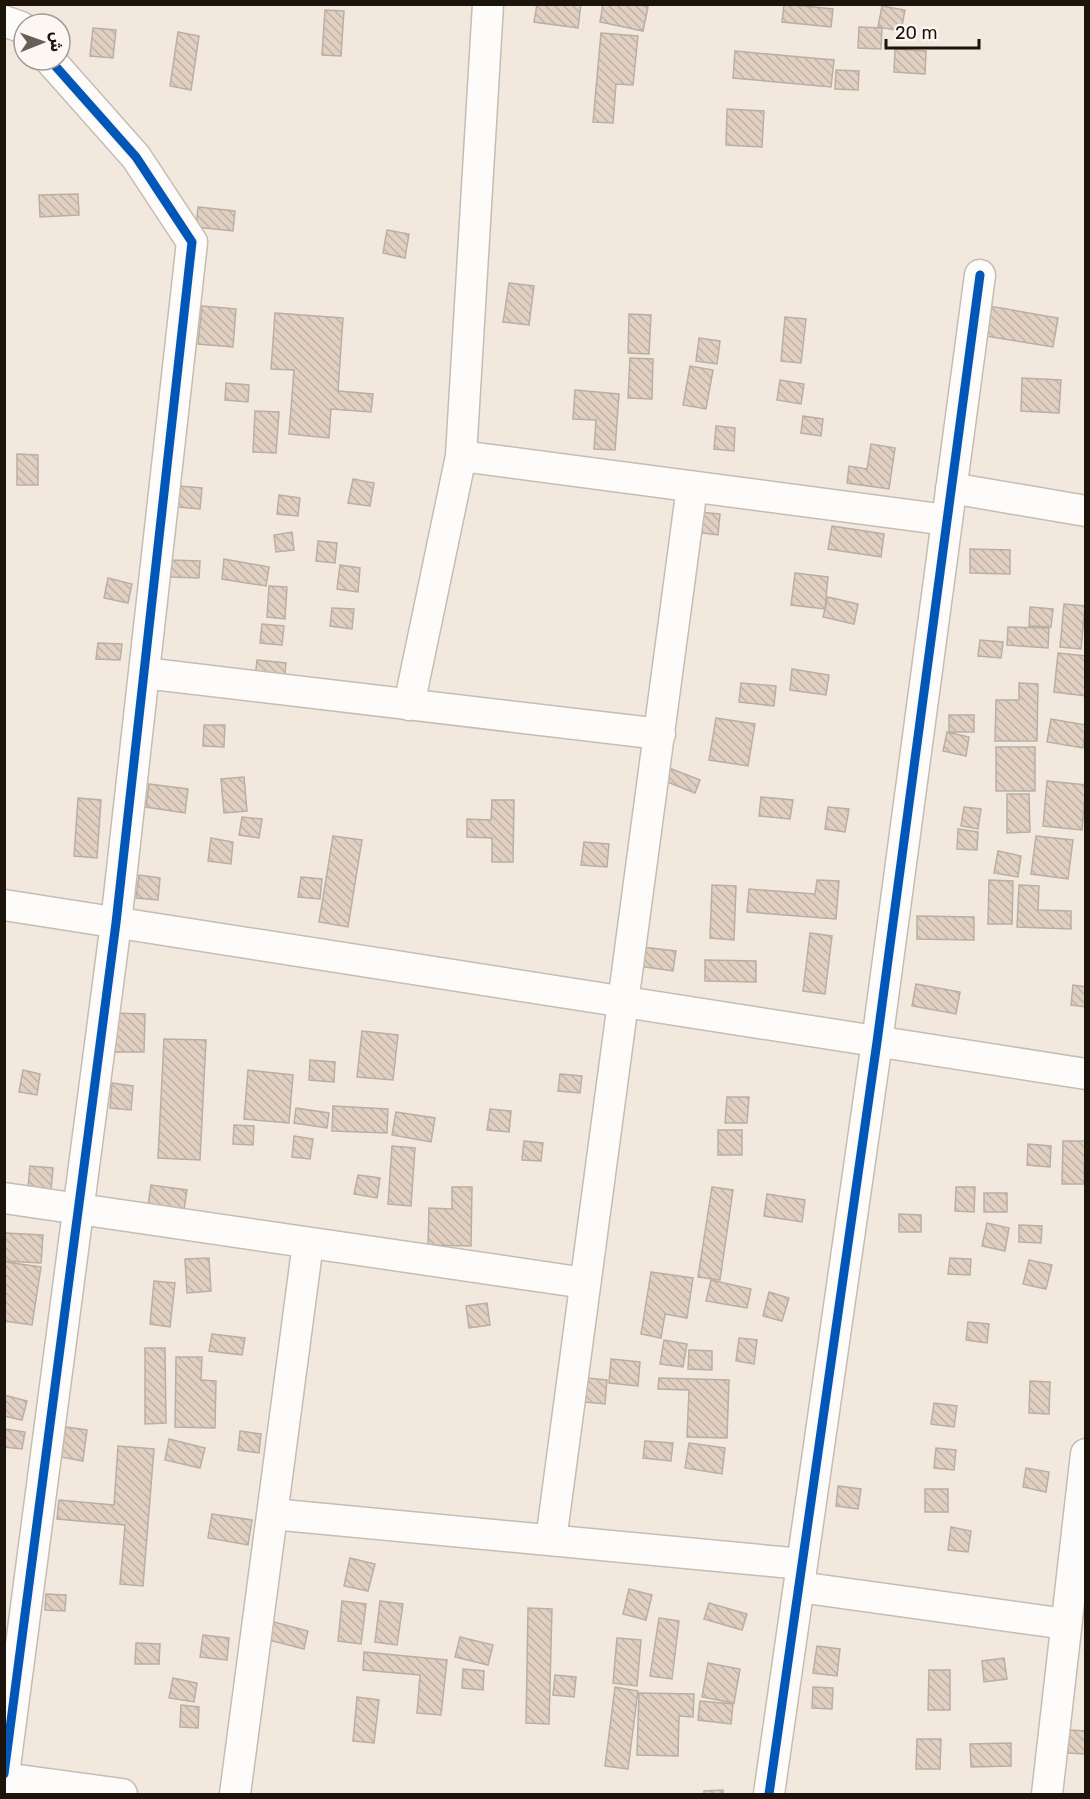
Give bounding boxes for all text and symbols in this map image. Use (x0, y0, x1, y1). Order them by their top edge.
north arrow (12, 12, 72, 72)
scale bar (886, 12, 979, 50)
text: 20 m (895, 22, 937, 44)
text: ش (47, 31, 66, 52)

